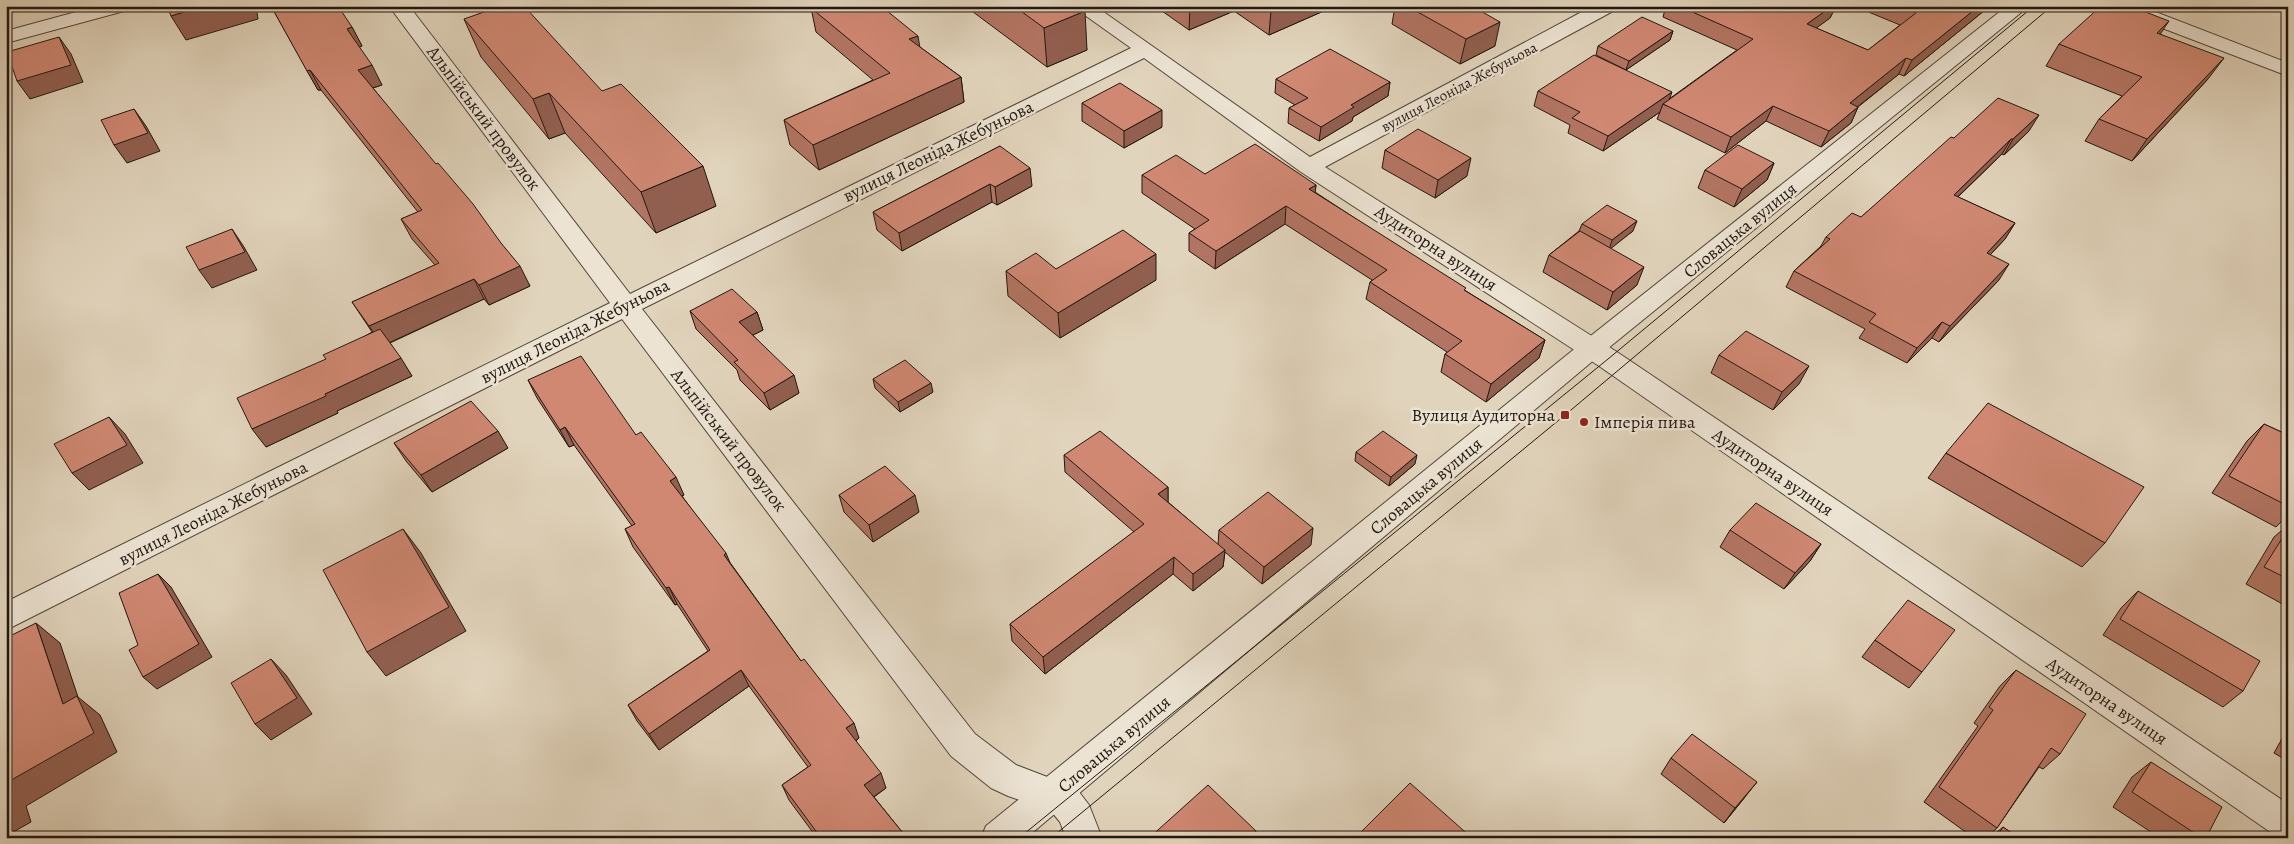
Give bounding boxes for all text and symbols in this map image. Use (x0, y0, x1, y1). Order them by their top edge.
street label: вулиця Леоніда Жебуньова (1377, 37, 1541, 137)
street label: Альпійський провулок (421, 40, 546, 195)
street label: вулиця Леоніда Жебуньова (839, 94, 1038, 208)
street label: Словацька вулиця (1678, 177, 1802, 283)
street label: Аудиторна вулиця (1369, 199, 1502, 297)
street label: вулиця Леоніда Жебуньова (476, 273, 674, 389)
street label: Альпійський провулок (665, 363, 793, 517)
place label: Вулиця Аудиторна (1411, 403, 1556, 427)
marker: Вулиця Аудиторна (1559, 409, 1571, 421)
place label: Імперія пива (1594, 410, 1696, 434)
marker: Імперія пива (1578, 416, 1590, 428)
street label: Аудиторна вулиця (1707, 422, 1838, 522)
street label: Словацька вулиця (1365, 432, 1487, 540)
street label: вулиця Леоніда Жебуньова (114, 455, 312, 571)
street label: Аудиторна вулиця (2041, 651, 2172, 751)
street label: Словацька вулиця (1053, 690, 1175, 798)

